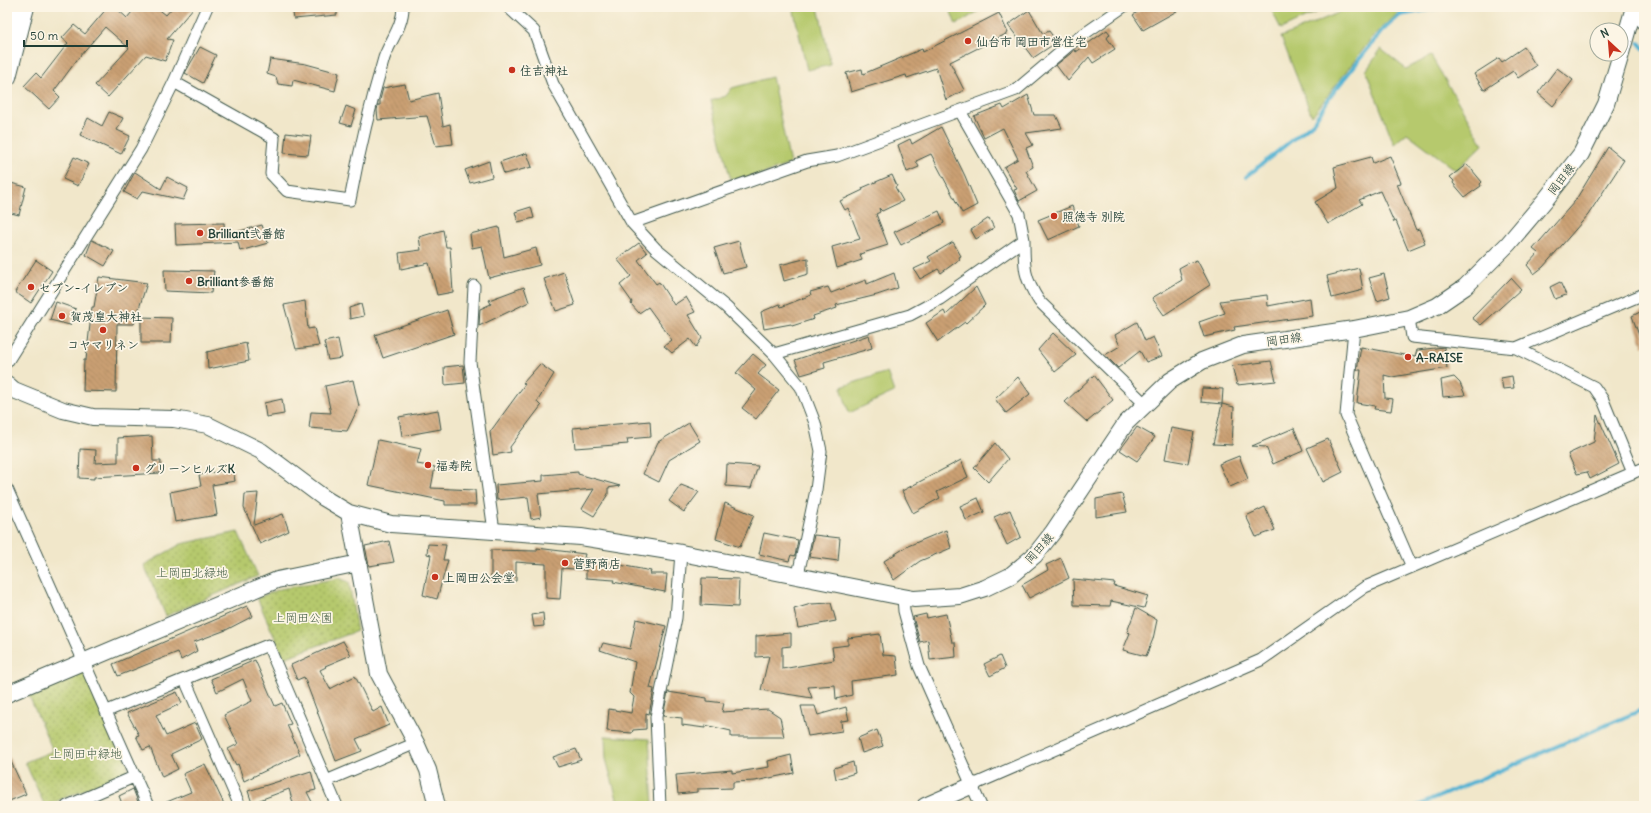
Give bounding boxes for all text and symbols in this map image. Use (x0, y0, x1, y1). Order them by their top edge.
scale bar (24, 22, 127, 48)
north arrow (1589, 22, 1629, 62)
text: N (1598, 25, 1611, 41)
text: 50 m (30, 28, 59, 43)
place label: 仙台市 岡田市営住宅 (976, 34, 1087, 49)
marker: 仙台市 岡田市営住宅 (963, 36, 973, 46)
place label: 住吉神社 (520, 63, 568, 78)
marker: 住吉神社 (507, 65, 517, 75)
street label: 岡田線 (1544, 160, 1578, 198)
place label: 照徳寺 別院 (1062, 209, 1125, 224)
marker: 照徳寺 別院 (1049, 211, 1059, 221)
place label: Brilliant弐番館 (208, 226, 285, 241)
marker: Brilliant弐番館 (195, 228, 205, 238)
place label: Brilliant参番館 (197, 274, 274, 289)
marker: Brilliant参番館 (184, 276, 194, 286)
place label: セブン-イレブン (39, 280, 128, 295)
marker: セブン-イレブン (26, 282, 36, 292)
place label: 賀茂皇大神社 (70, 309, 142, 324)
marker: 賀茂皇大神社 (57, 311, 67, 321)
marker: コヤマリネン (98, 325, 108, 335)
street label: 岡田線 (1265, 329, 1303, 349)
place label: コヤマリネン (67, 337, 139, 352)
place label: A-RAISE (1416, 350, 1463, 365)
marker: A-RAISE (1403, 352, 1413, 362)
place label: 福寿院 (436, 458, 472, 473)
marker: 福寿院 (423, 460, 433, 470)
place label: グリーンヒルズK (144, 461, 236, 476)
marker: グリーンヒルズK (131, 463, 141, 473)
street label: 岡田線 (1021, 530, 1057, 566)
place label: 菅野商店 (573, 556, 621, 571)
marker: 菅野商店 (560, 558, 570, 568)
park label: 上岡田北緑地 (156, 565, 228, 580)
place label: 上岡田公会堂 (443, 570, 515, 585)
marker: 上岡田公会堂 (430, 572, 440, 582)
park label: 上岡田公園 (273, 610, 333, 625)
park label: 上岡田中緑地 (50, 746, 122, 761)

